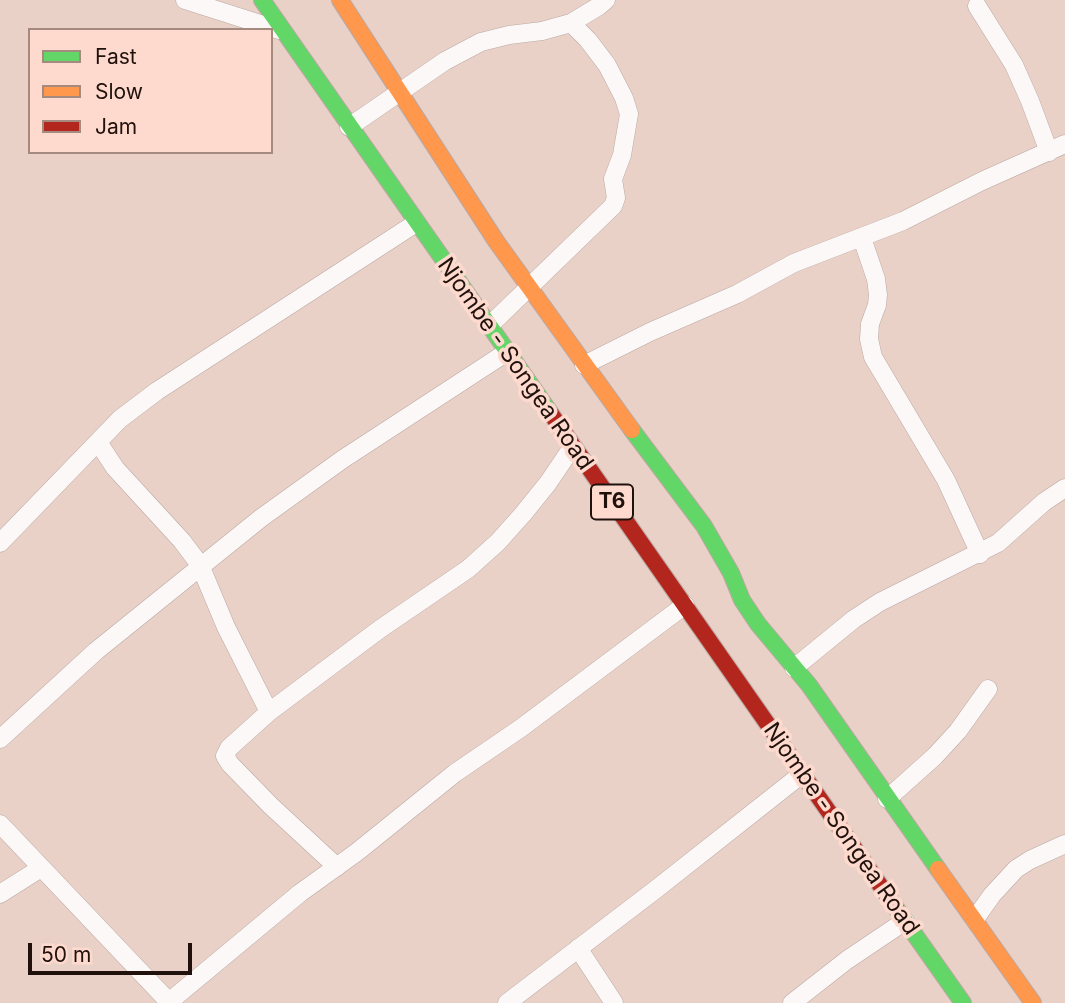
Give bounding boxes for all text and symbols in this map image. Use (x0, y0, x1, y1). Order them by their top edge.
legend (28, 28, 273, 154)
text: Fast (95, 44, 137, 69)
text: Slow (95, 79, 143, 104)
text: Jam (95, 114, 137, 139)
street label: Njombe - Songea Road (431, 253, 599, 475)
road number: T6 (591, 484, 633, 520)
street label: Njombe - Songea Road (757, 718, 925, 940)
scale bar (32, 930, 196, 974)
text: 50 m (41, 942, 91, 967)

